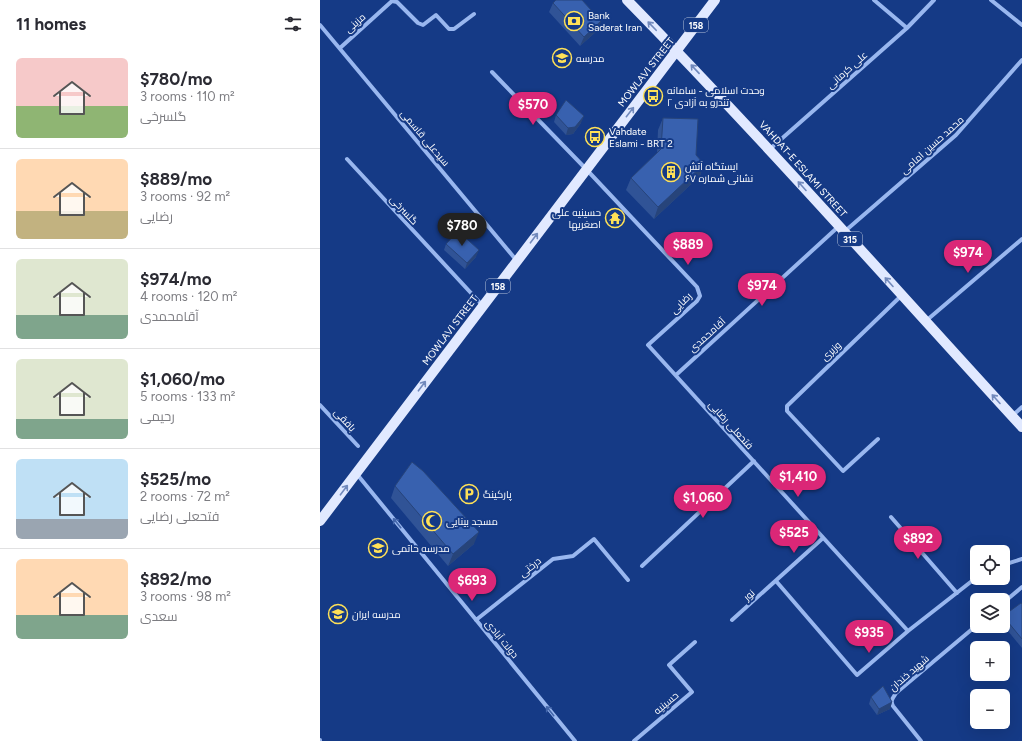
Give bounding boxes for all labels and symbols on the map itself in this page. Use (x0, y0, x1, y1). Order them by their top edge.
place label: Bank Saderat Iran (588, 9, 642, 34)
street label: مزینی (342, 10, 368, 36)
bank icon: Bank Saderat Iran (563, 10, 585, 32)
road number: 158 (684, 18, 708, 32)
one-way arrow (647, 21, 657, 31)
street label: MOWLAVI STREET (615, 34, 677, 109)
school or university icon: مدرسه (551, 47, 573, 69)
street label: علی کرمانی (824, 48, 870, 92)
place label: مدرسه (576, 52, 604, 65)
one-way arrow (690, 64, 700, 74)
place label: وحدت اسلامی - سامانه ۲ تندرو به آزادی (667, 84, 765, 109)
bus stop icon: وحدت اسلامی - سامانه ۲ تندرو به آزادی (642, 85, 664, 107)
pin: $570 (509, 92, 557, 126)
street label: سیدعلی قاسمی (398, 107, 452, 169)
one-way arrow (626, 107, 634, 118)
street label: محمد حسین امامی (898, 113, 966, 177)
street label: VAHDAT-E ESLAMI STREET (756, 118, 850, 220)
place label: Vahdate Eslami - BRT 2 (609, 125, 673, 150)
bus stop icon: Vahdate Eslami - BRT 2 (584, 126, 606, 148)
place label: ایستگاه آتش نشانی شماره ۶۷ (685, 160, 753, 185)
building icon: ایستگاه آتش نشانی شماره ۶۷ (660, 161, 682, 183)
one-way arrow (797, 180, 806, 191)
street label: گلسرخی (387, 193, 421, 227)
place label: حسینیه علی اصغریها (552, 206, 601, 231)
temple icon: حسینیه علی اصغریها (604, 207, 626, 229)
pin: $780 (438, 213, 486, 247)
one-way arrow (530, 232, 538, 243)
pin: $889 (664, 232, 712, 266)
road number: 315 (838, 232, 862, 246)
pin: $974 (944, 240, 992, 274)
pin: $974 (738, 273, 786, 307)
one-way arrow (884, 277, 894, 287)
road number: 158 (486, 279, 510, 293)
street label: رضایی (667, 289, 695, 317)
street label: MOWLAVI STREET (419, 292, 481, 368)
street label: آقامحمدی (686, 315, 728, 355)
street label: وزیری (818, 338, 844, 364)
one-way arrow (418, 381, 426, 392)
one-way arrow (991, 393, 1000, 404)
street label: فتحعلی رضایی (706, 398, 756, 452)
street label: بافقی (331, 406, 359, 434)
pin: $1,410 (765, 464, 831, 498)
parking icon: پارکینگ (458, 483, 480, 505)
one-way arrow (339, 484, 348, 495)
pin: $1,060 (670, 485, 736, 519)
place label: پارکینگ (483, 488, 512, 501)
mosque icon: مسجد بینایی (421, 510, 443, 532)
place label: مسجد بینایی (446, 515, 498, 528)
one-way arrow (393, 518, 402, 529)
pin: $525 (770, 520, 818, 554)
pin: $892 (894, 526, 942, 560)
school or university icon: مدرسه حاتمی (367, 537, 389, 559)
place label: مدرسه حاتمی (392, 542, 450, 555)
street label: درختی (516, 554, 544, 580)
pin: $693 (448, 568, 496, 602)
street label: نور (740, 586, 757, 604)
school or university icon: مدرسه ایران (327, 603, 349, 625)
place label: مدرسه ایران (352, 608, 401, 621)
street label: دولت آبادی (483, 617, 522, 661)
pin: $935 (845, 620, 893, 654)
street label: شهید خندان (886, 652, 932, 694)
street label: حسینیه (651, 689, 681, 717)
one-way arrow (546, 705, 554, 716)

